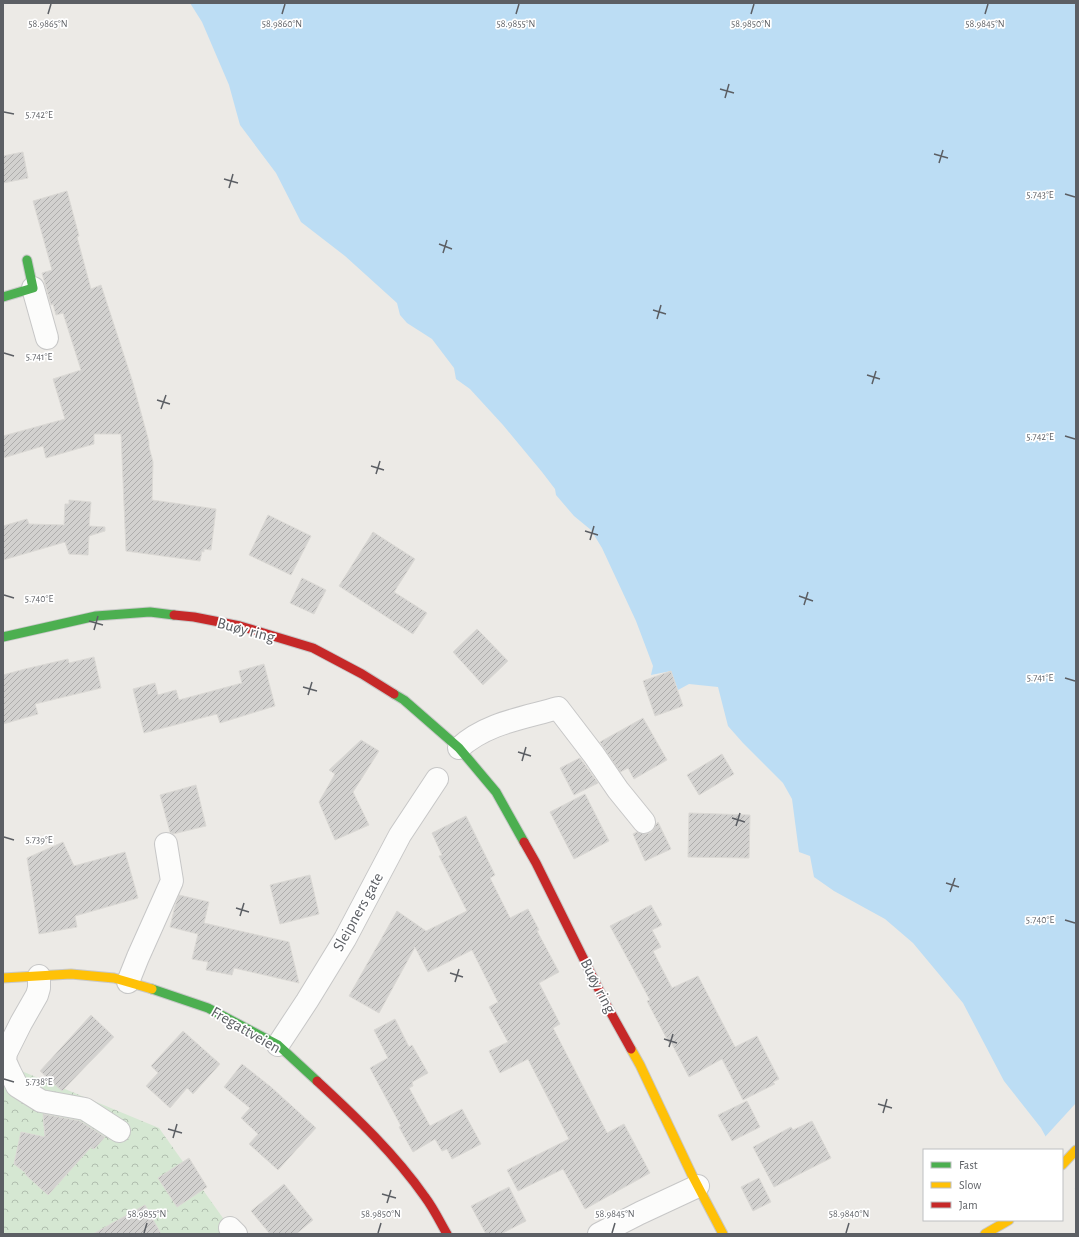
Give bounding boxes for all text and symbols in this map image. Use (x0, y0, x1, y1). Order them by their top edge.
text: 58.9865°N (28, 19, 68, 29)
text: 58.9860°N (262, 19, 302, 29)
text: 58.9855°N (497, 19, 535, 29)
text: 58.9850°N (731, 19, 771, 29)
text: 58.9845°N (965, 19, 1005, 29)
text: 5.742°E (25, 110, 53, 120)
text: 5.743°E (1026, 190, 1054, 200)
text: 5.741°E (26, 352, 52, 362)
text: 5.742°E (1026, 432, 1054, 442)
text: 5.740°E (25, 594, 53, 604)
street label: Buøy ring (215, 615, 277, 646)
text: 5.741°E (1027, 673, 1053, 683)
text: 5.739°E (25, 835, 53, 845)
street label: Sleipners gate (330, 870, 386, 954)
text: 5.740°E (1026, 915, 1054, 925)
street label: Buøy ring (577, 956, 619, 1017)
street label: Fregattveien (209, 1004, 283, 1056)
text: 5.738°E (25, 1077, 53, 1087)
legend (923, 1149, 1063, 1221)
text: Fast (959, 1159, 978, 1171)
text: Slow (959, 1179, 981, 1191)
text: Jam (959, 1199, 978, 1211)
text: 58.9855°N (128, 1209, 166, 1219)
text: 58.9850°N (361, 1209, 401, 1219)
text: 58.9845°N (595, 1209, 635, 1219)
text: 58.9840°N (829, 1209, 869, 1219)

